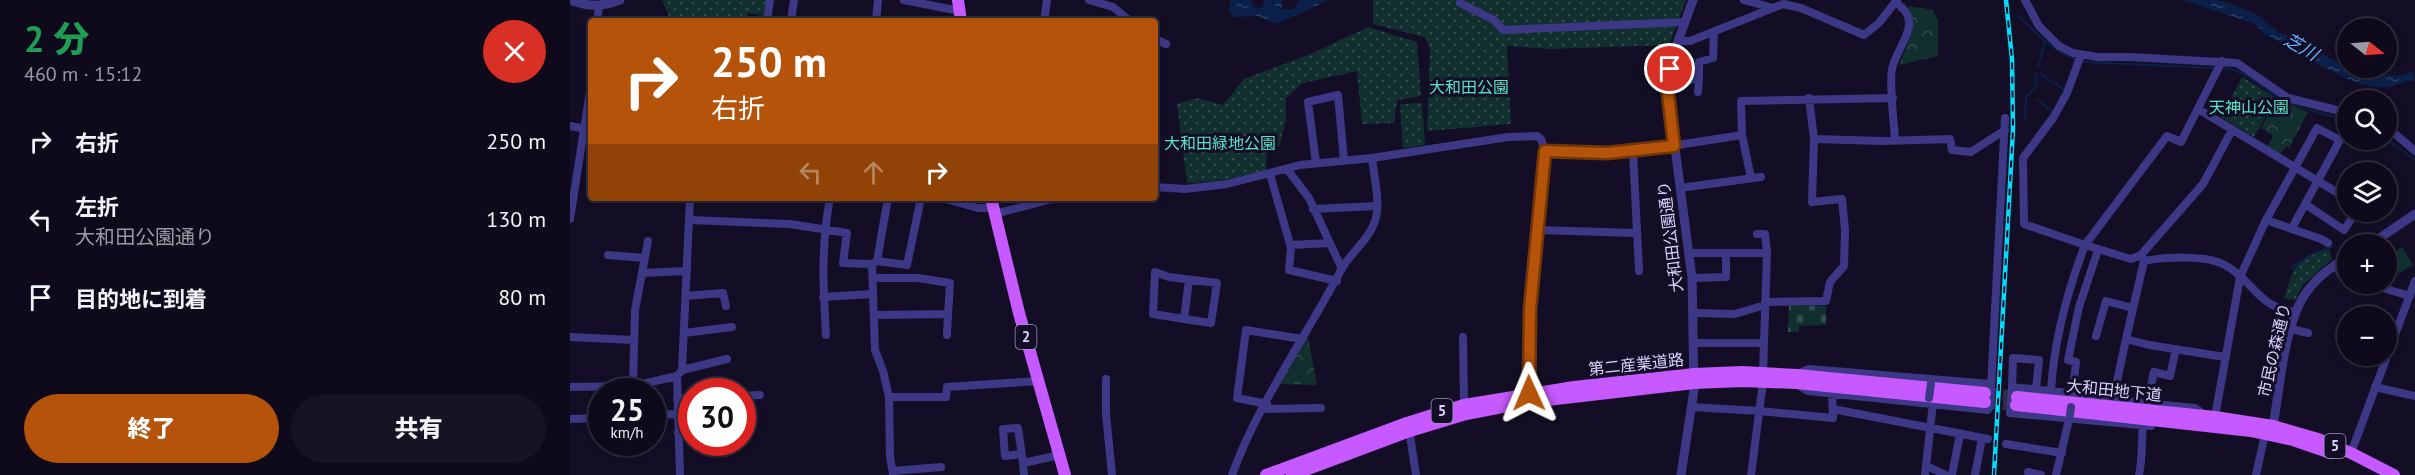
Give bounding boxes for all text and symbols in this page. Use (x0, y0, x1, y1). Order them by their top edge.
text: 2 分 (24, 15, 90, 62)
north arrow (2337, 18, 2397, 78)
map controls (2337, 18, 2397, 366)
button: close (483, 20, 546, 83)
water label: 芝川 (2280, 28, 2324, 67)
text: 250 m (711, 34, 827, 89)
icon: right (612, 42, 690, 120)
pin (1644, 43, 1695, 94)
icon: arrive (1653, 52, 1686, 85)
text: 460 m · 15:12 (24, 61, 142, 87)
park label: 大和田公園 (1429, 77, 1509, 97)
button: search (2337, 90, 2397, 150)
text: 右折 (711, 91, 765, 125)
park label: 天神山公園 (2209, 97, 2289, 117)
icon: right (24, 125, 57, 158)
text: 250 m (486, 127, 546, 155)
text: 右折 (75, 129, 119, 157)
park label: 大和田緑地公園 (1164, 133, 1276, 153)
icon: left (794, 156, 827, 189)
icon: ahead (857, 156, 890, 189)
icon: right (920, 156, 953, 189)
button: layers (2337, 162, 2397, 222)
street label: 大和田公園通り (1653, 180, 1687, 294)
text: 左折 (75, 193, 119, 221)
icon: left (24, 203, 57, 236)
text: 130 m (486, 205, 546, 233)
text: 大和田公園通り (75, 224, 215, 250)
button: + (2337, 234, 2397, 294)
icon: arrive (24, 281, 57, 314)
text: 80 m (498, 283, 546, 311)
text: 目的地に到着 (75, 285, 207, 313)
street label: 市民の森通り (2253, 301, 2295, 399)
button: − (2337, 306, 2397, 366)
road number: 2 (1016, 325, 1036, 349)
street label: 第二産業道路 (1587, 349, 1685, 379)
position arrow (1497, 361, 1561, 425)
street label: 大和田地下道 (2065, 375, 2163, 405)
speed limit sign: 30 (678, 378, 756, 456)
text: 25 (610, 390, 644, 429)
button: 終了 (24, 394, 279, 463)
button: 共有 (291, 394, 546, 463)
road number: 5 (1432, 399, 1452, 423)
text: km/h (611, 423, 643, 442)
road number: 5 (2324, 434, 2346, 458)

